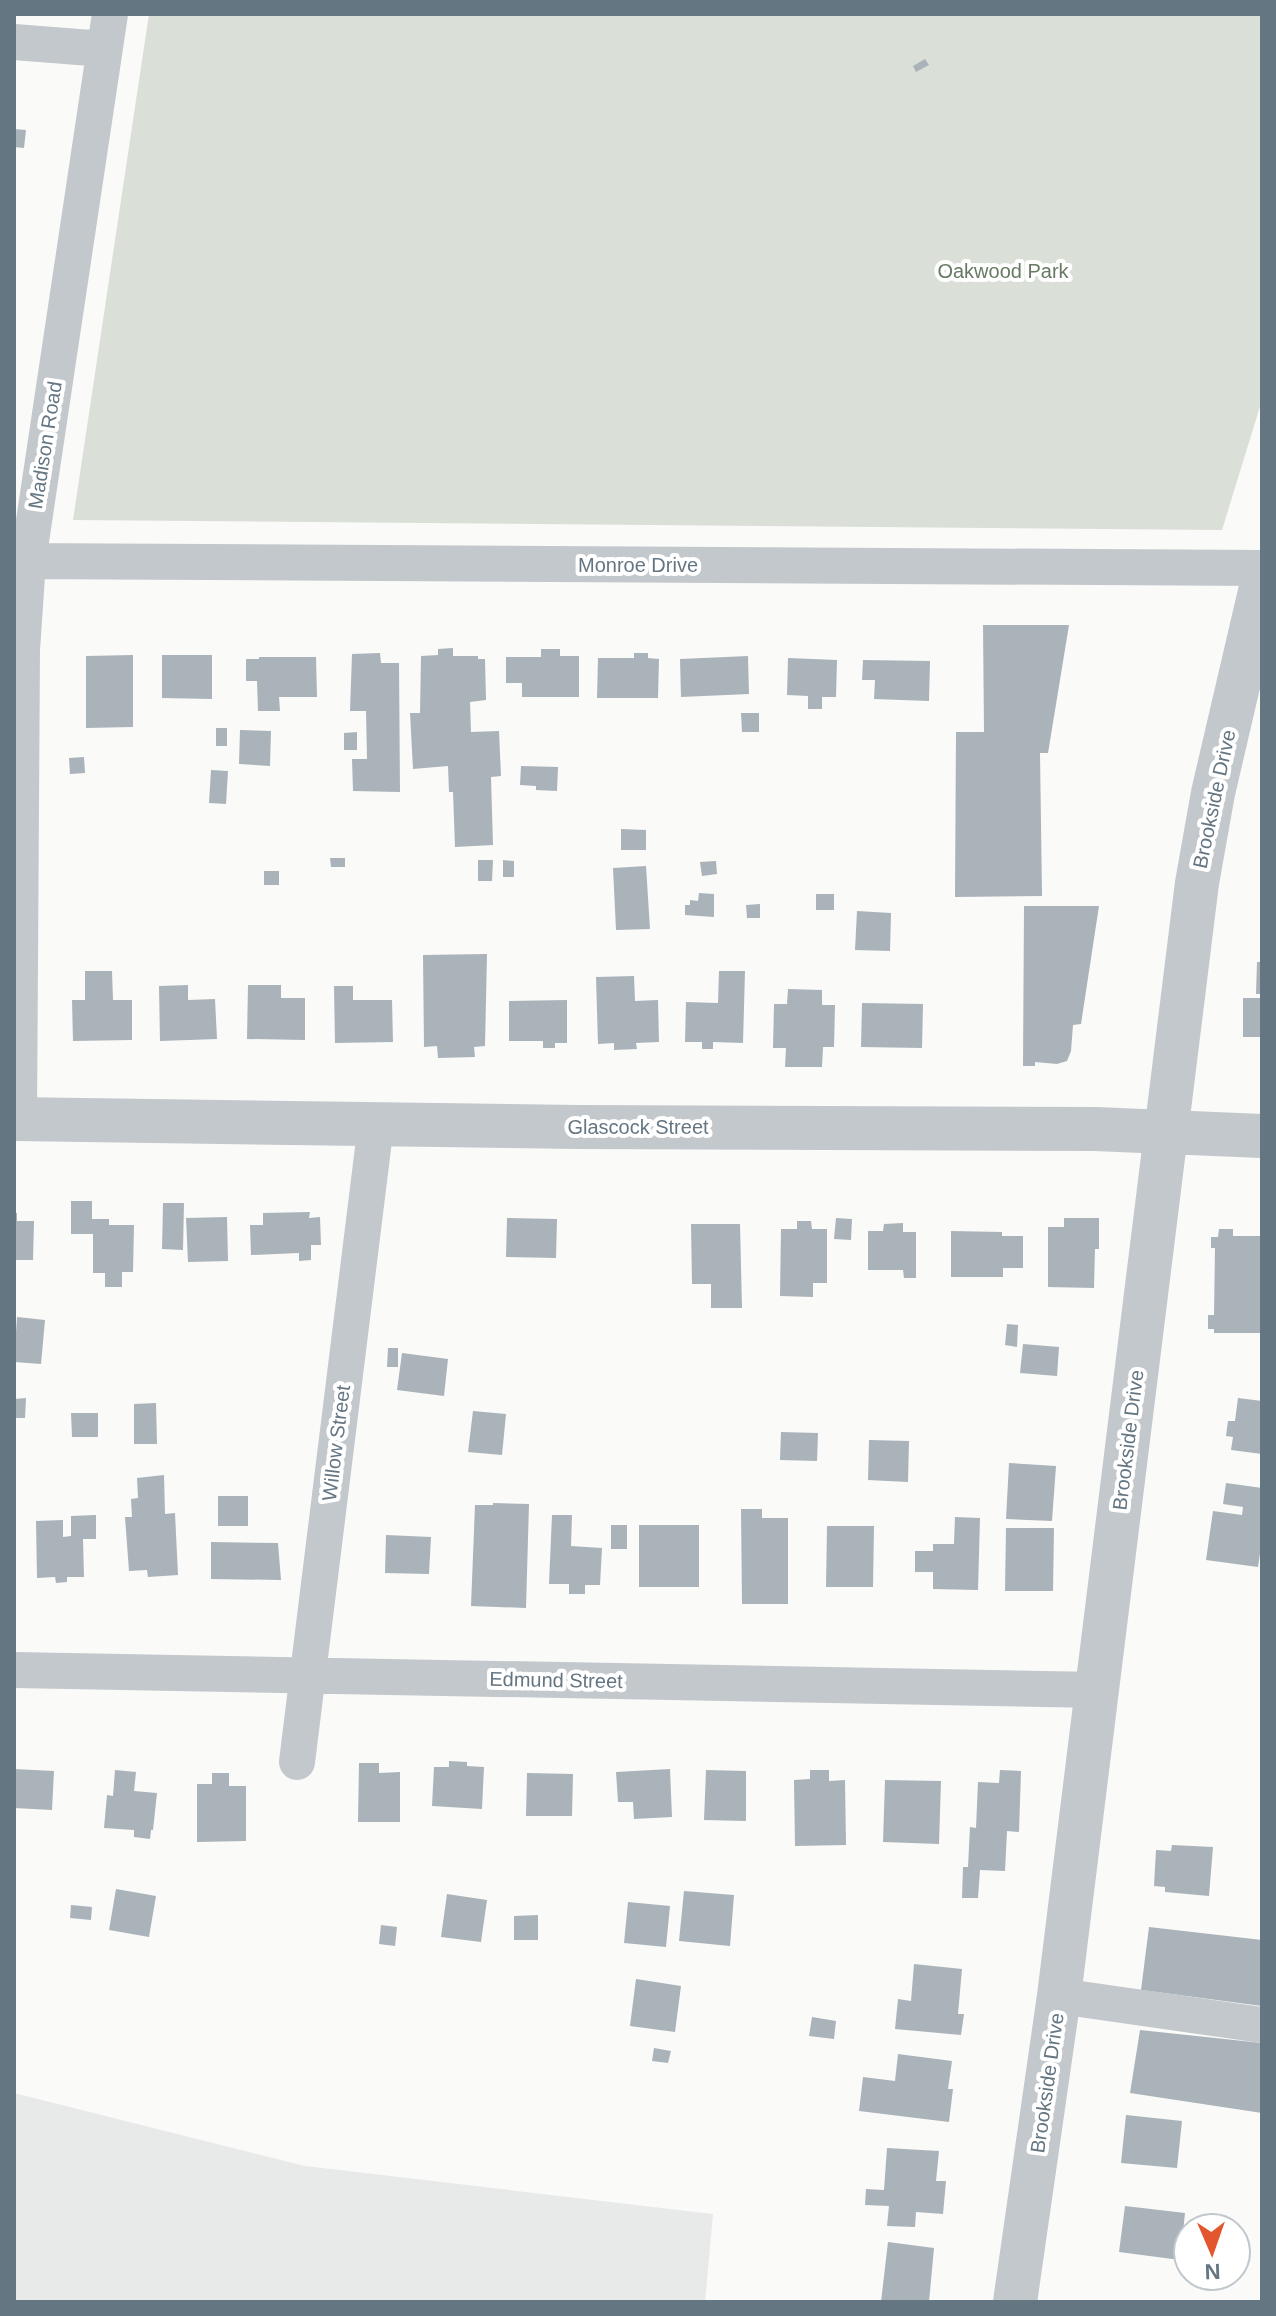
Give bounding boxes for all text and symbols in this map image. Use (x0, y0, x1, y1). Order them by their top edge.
park label: Oakwood Park (937, 260, 1070, 282)
street label: Madison Road (24, 380, 66, 510)
street label: Monroe Drive (578, 554, 698, 576)
street label: Brookside Drive (1189, 728, 1239, 870)
street label: Glascock Street (567, 1116, 709, 1138)
street label: Brookside Drive (1108, 1369, 1148, 1511)
street label: Willow Street (318, 1383, 354, 1502)
street label: Edmund Street (489, 1668, 623, 1692)
street label: Brookside Drive (1026, 2012, 1068, 2154)
north arrow (1172, 2212, 1252, 2292)
text: N (1204, 2259, 1221, 2284)

